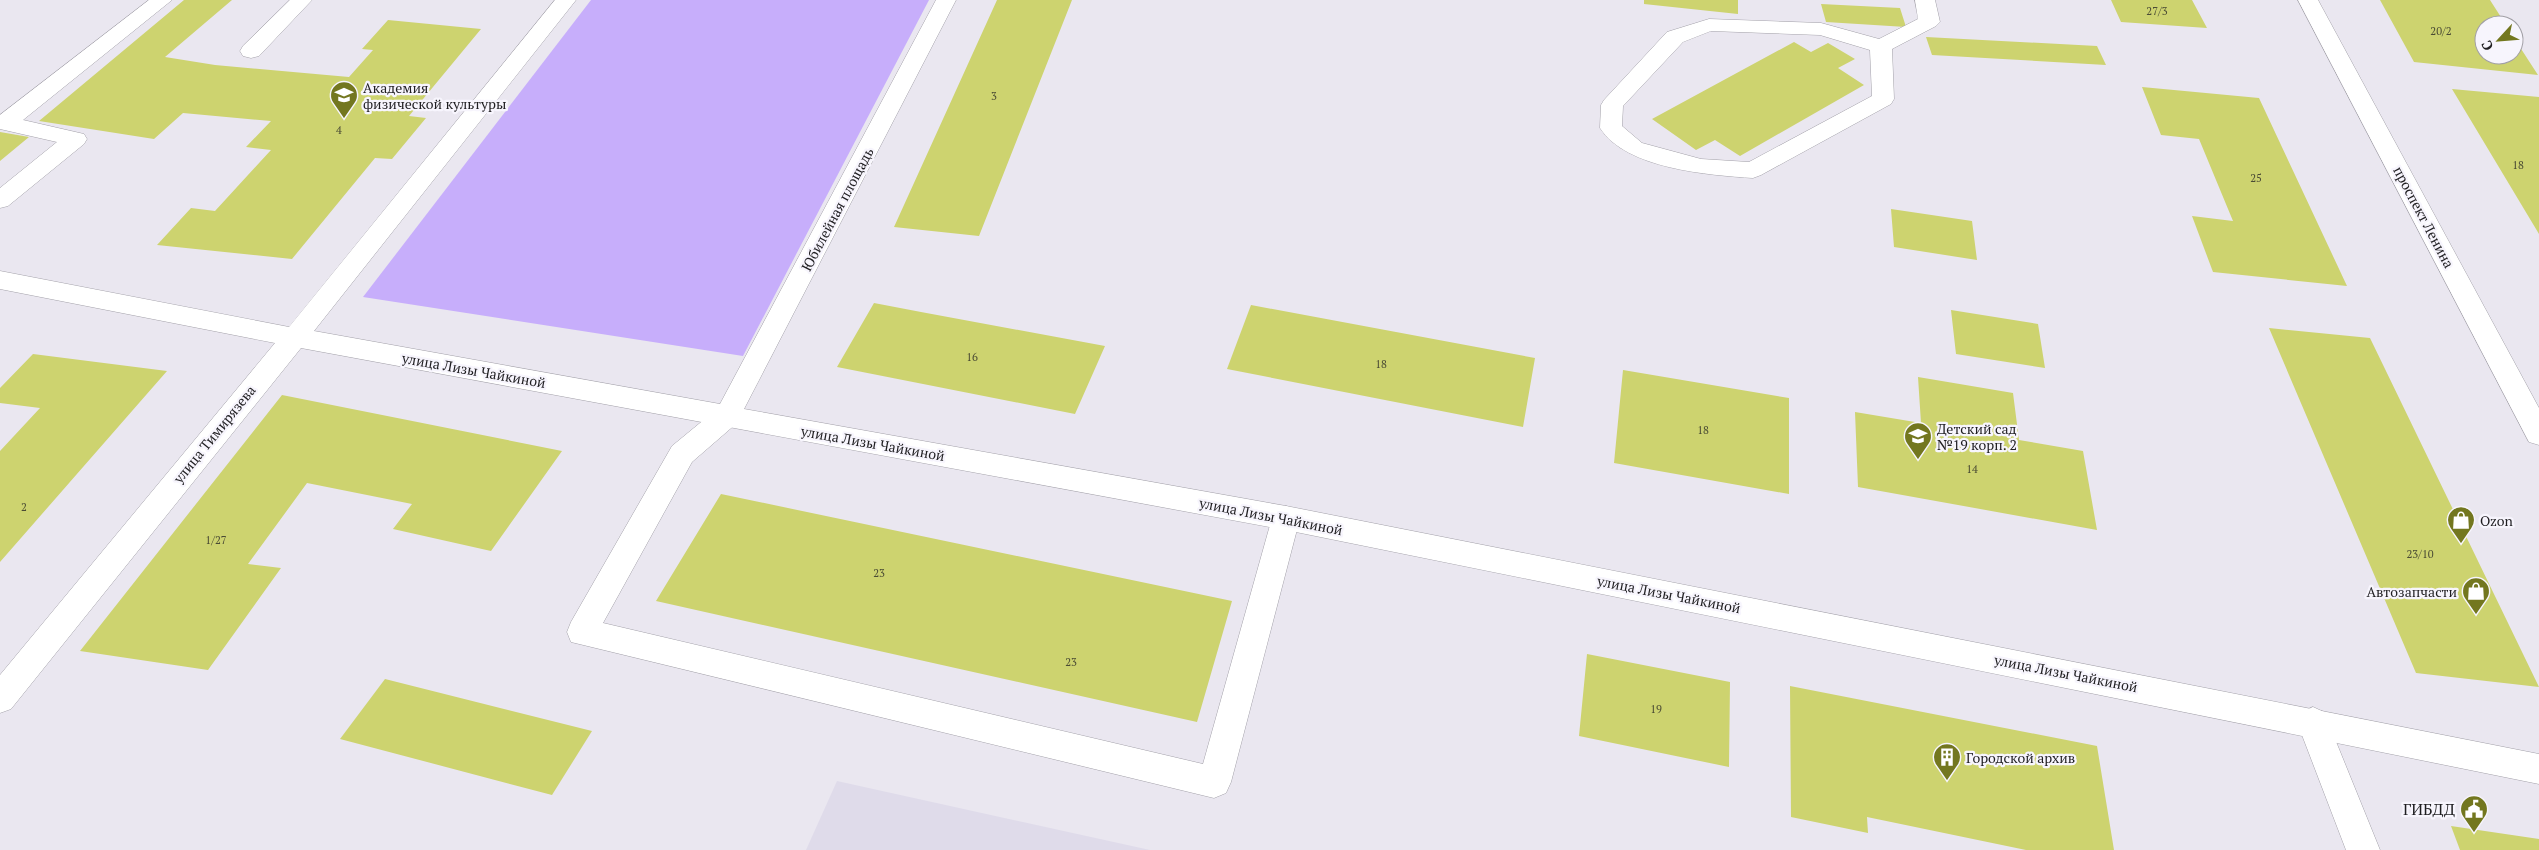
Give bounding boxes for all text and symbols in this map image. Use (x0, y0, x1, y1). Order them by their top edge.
house number: 27/3 (2146, 4, 2168, 18)
north arrow (2474, 15, 2524, 65)
house number: 20/2 (2430, 24, 2452, 38)
text: С (2476, 38, 2497, 54)
place label: Aкадемия физической культуры (363, 78, 506, 113)
school or university icon: Aкадемия физической культуры (329, 80, 359, 119)
house number: 3 (991, 89, 997, 103)
house number: 4 (336, 123, 342, 137)
street label: Юбилейная площадь (796, 144, 878, 274)
house number: 18 (2512, 158, 2524, 172)
street label: проспект Ленина (2389, 163, 2459, 271)
house number: 25 (2250, 171, 2262, 185)
street label: улица Лизы Чайкиной (400, 348, 548, 392)
house number: 16 (966, 350, 978, 364)
house number: 18 (1375, 357, 1387, 371)
street label: улица Тимирязева (168, 381, 259, 488)
place label: Детский сад №19 корп. 2 (1937, 419, 2017, 454)
street label: улица Лизы Чайкиной (799, 421, 947, 465)
school or university icon: Детский сад №19 корп. 2 (1903, 421, 1933, 460)
house number: 18 (1697, 423, 1709, 437)
house number: 14 (1966, 462, 1978, 476)
street label: улица Лизы Чайкиной (1197, 493, 1345, 539)
house number: 2 (21, 500, 27, 514)
shop icon: Ozon (2446, 505, 2476, 544)
place label: Ozon (2480, 511, 2514, 530)
house number: 1/27 (205, 533, 227, 547)
house number: 23/10 (2406, 547, 2434, 561)
house number: 23 (873, 566, 885, 580)
street label: улица Лизы Чайкиной (1595, 571, 1743, 617)
shop icon: Автозапчасти (2461, 576, 2491, 615)
place label: Автозапчасти (2366, 582, 2457, 601)
street label: улица Лизы Чайкиной (1992, 650, 2140, 696)
house number: 23 (1065, 655, 1077, 669)
house number: 19 (1650, 702, 1662, 716)
building icon: Городской архив (1932, 742, 1962, 781)
place label: Городской архив (1966, 748, 2075, 767)
public building icon: ГИБДД (2459, 794, 2489, 833)
place label: ГИБДД (2403, 798, 2455, 820)

